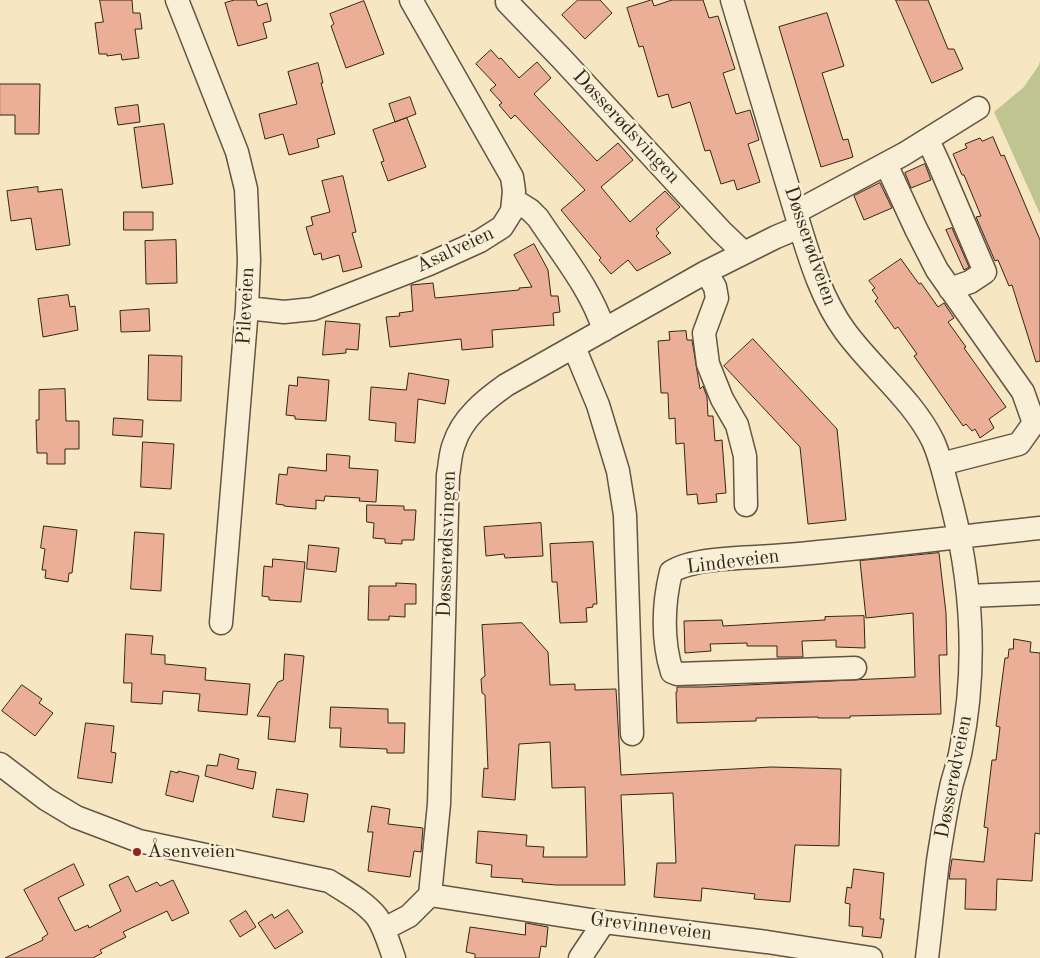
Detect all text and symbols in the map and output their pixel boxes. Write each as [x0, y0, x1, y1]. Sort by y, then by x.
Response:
street label: Døsserødsvingen [567, 65, 685, 189]
street label: Døsserødveien [778, 183, 842, 309]
street label: Asalveien [412, 221, 498, 279]
street label: Pileveien [232, 267, 260, 345]
street label: Døsserødsvingen [432, 470, 462, 618]
street label: Lindeveien [685, 544, 781, 580]
street label: Døsserødveien [930, 713, 978, 841]
place label: Åsenveien [147, 840, 235, 864]
marker: Åsenveien [131, 846, 143, 858]
street label: Grevinneveien [589, 908, 713, 946]

